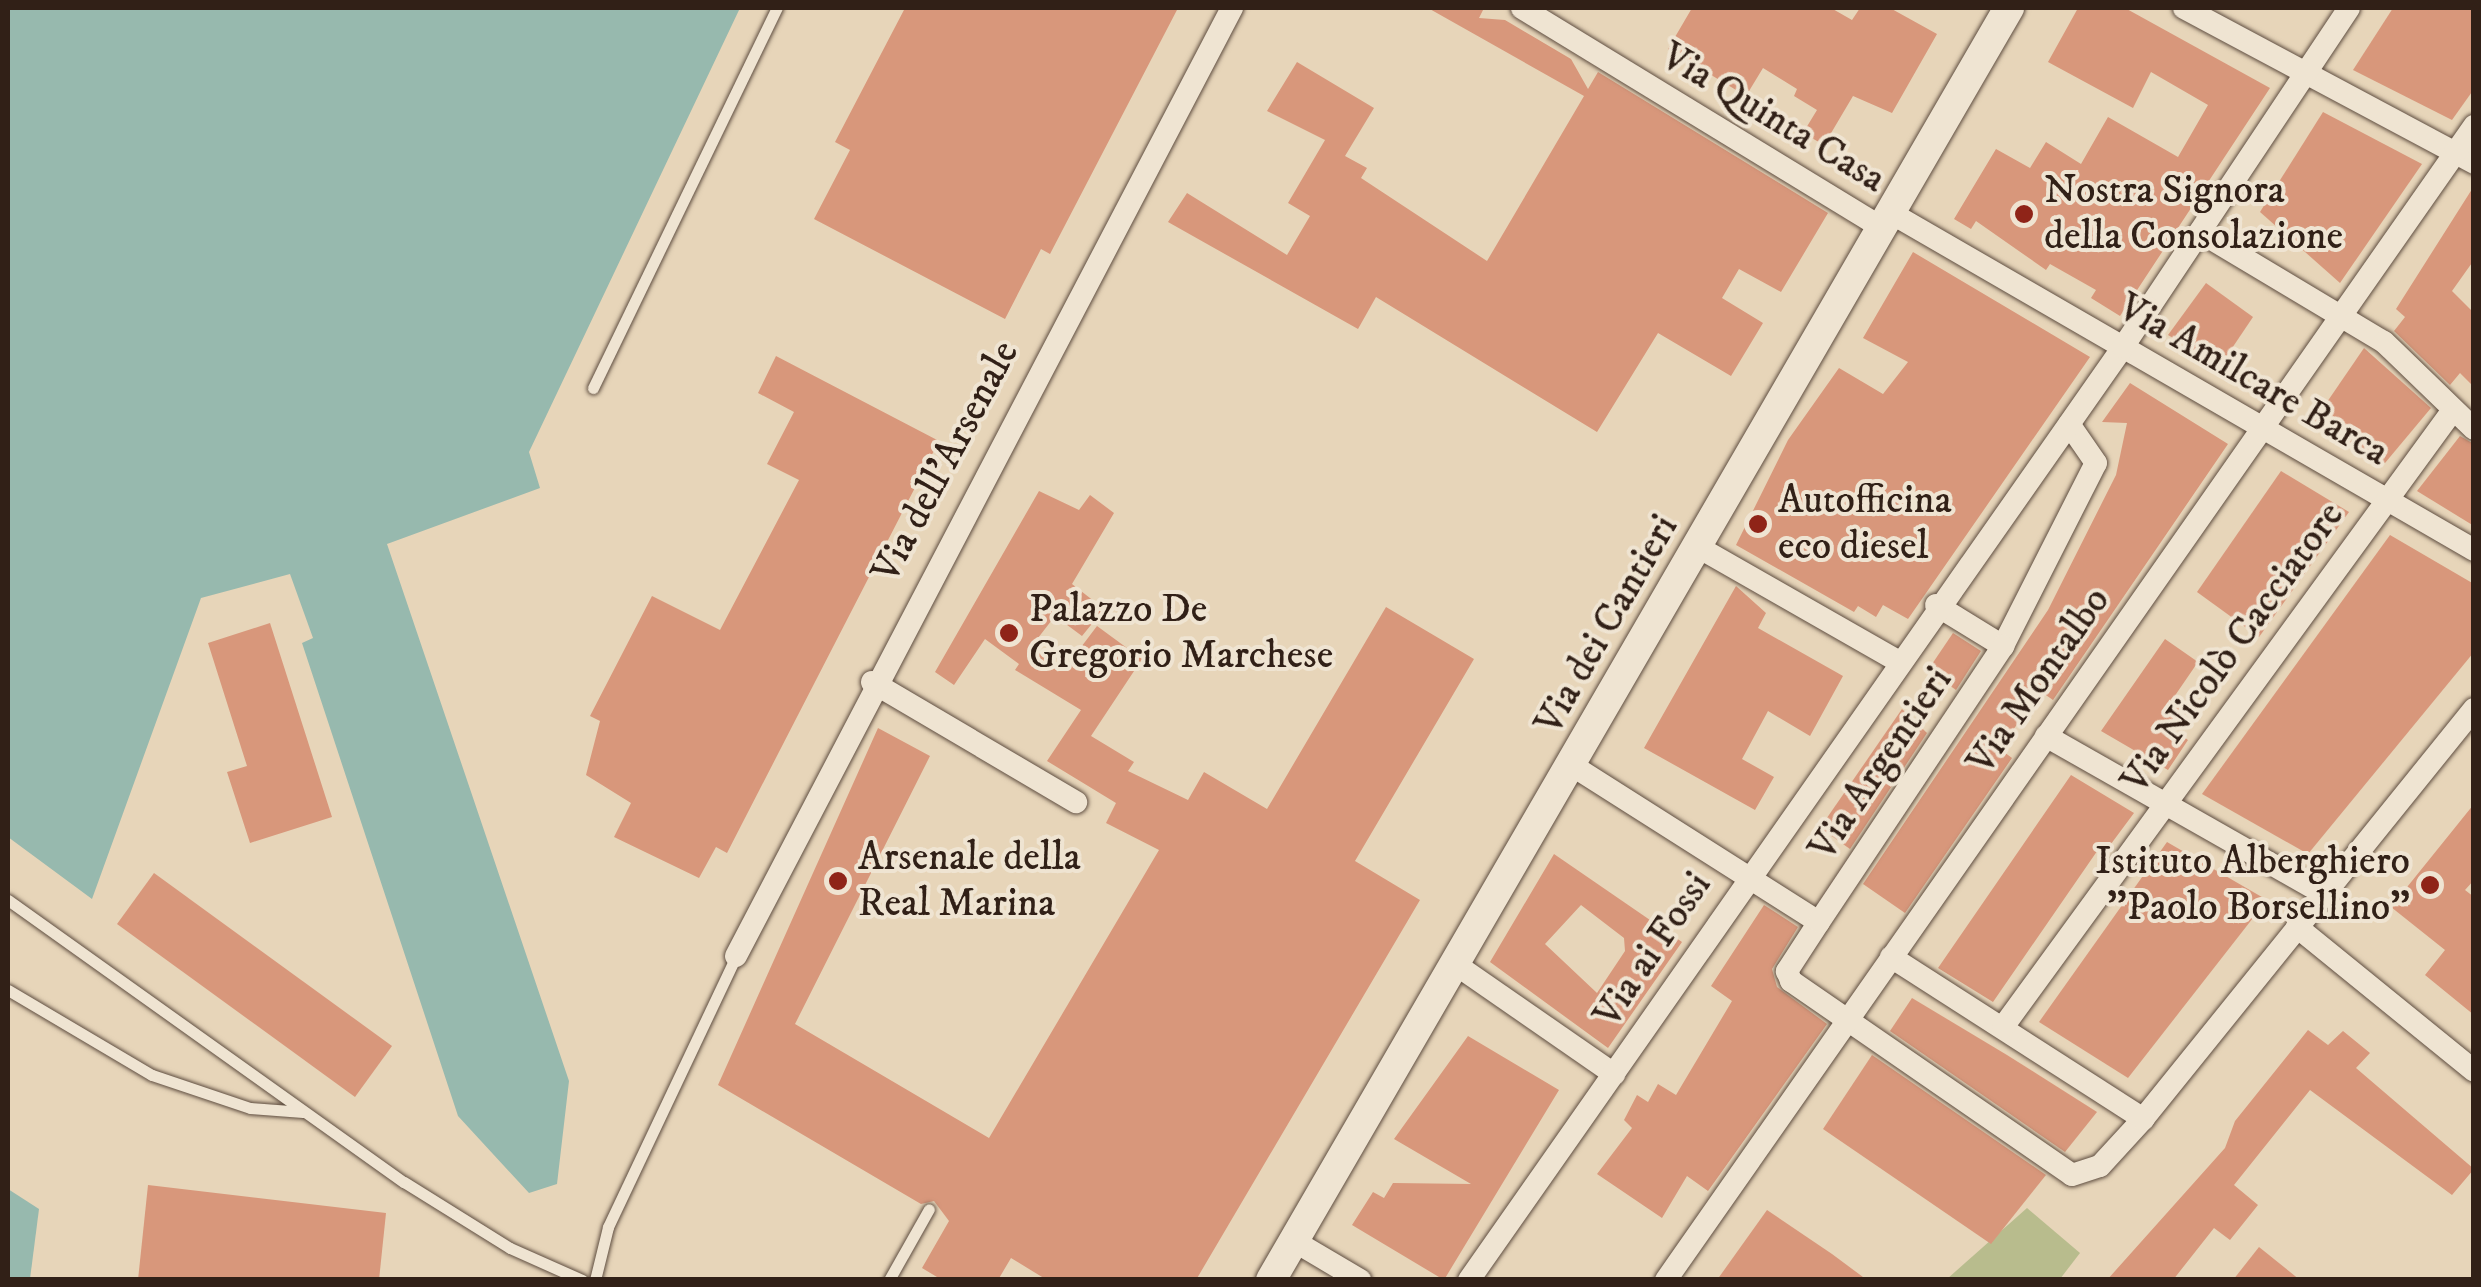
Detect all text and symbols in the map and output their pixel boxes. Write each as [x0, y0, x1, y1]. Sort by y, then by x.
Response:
street label: Via Quinta Casa [1652, 32, 1894, 204]
place label: Nostra Signora della Consolazione [2044, 167, 2343, 261]
marker: Nostra Signora della Consolazione [2013, 203, 2035, 225]
street label: Via Amilcare Barca [2109, 283, 2397, 477]
street label: Via dell'Arsenale [862, 333, 1030, 591]
place label: Autofficina eco diesel [1778, 477, 1952, 571]
street label: Via Nicolò Cacciatore [2111, 493, 2355, 803]
street label: Via dei Cantieri [1525, 507, 1689, 743]
marker: Autofficina eco diesel [1747, 513, 1769, 535]
street label: Via Montalbo [1957, 578, 2121, 784]
place label: Palazzo De Gregorio Marchese [1029, 586, 1333, 680]
marker: Palazzo De Gregorio Marchese [998, 622, 1020, 644]
street label: Via Argentieri [1799, 658, 1963, 870]
place label: Arsenale della Real Marina [858, 834, 1081, 928]
place label: Istituto Alberghiero "Paolo Borsellino" [2095, 838, 2410, 932]
street label: Via ai Fossi [1584, 863, 1722, 1037]
marker: Arsenale della Real Marina [827, 870, 849, 892]
marker: Istituto Alberghiero "Paolo Borsellino" [2419, 874, 2441, 896]

